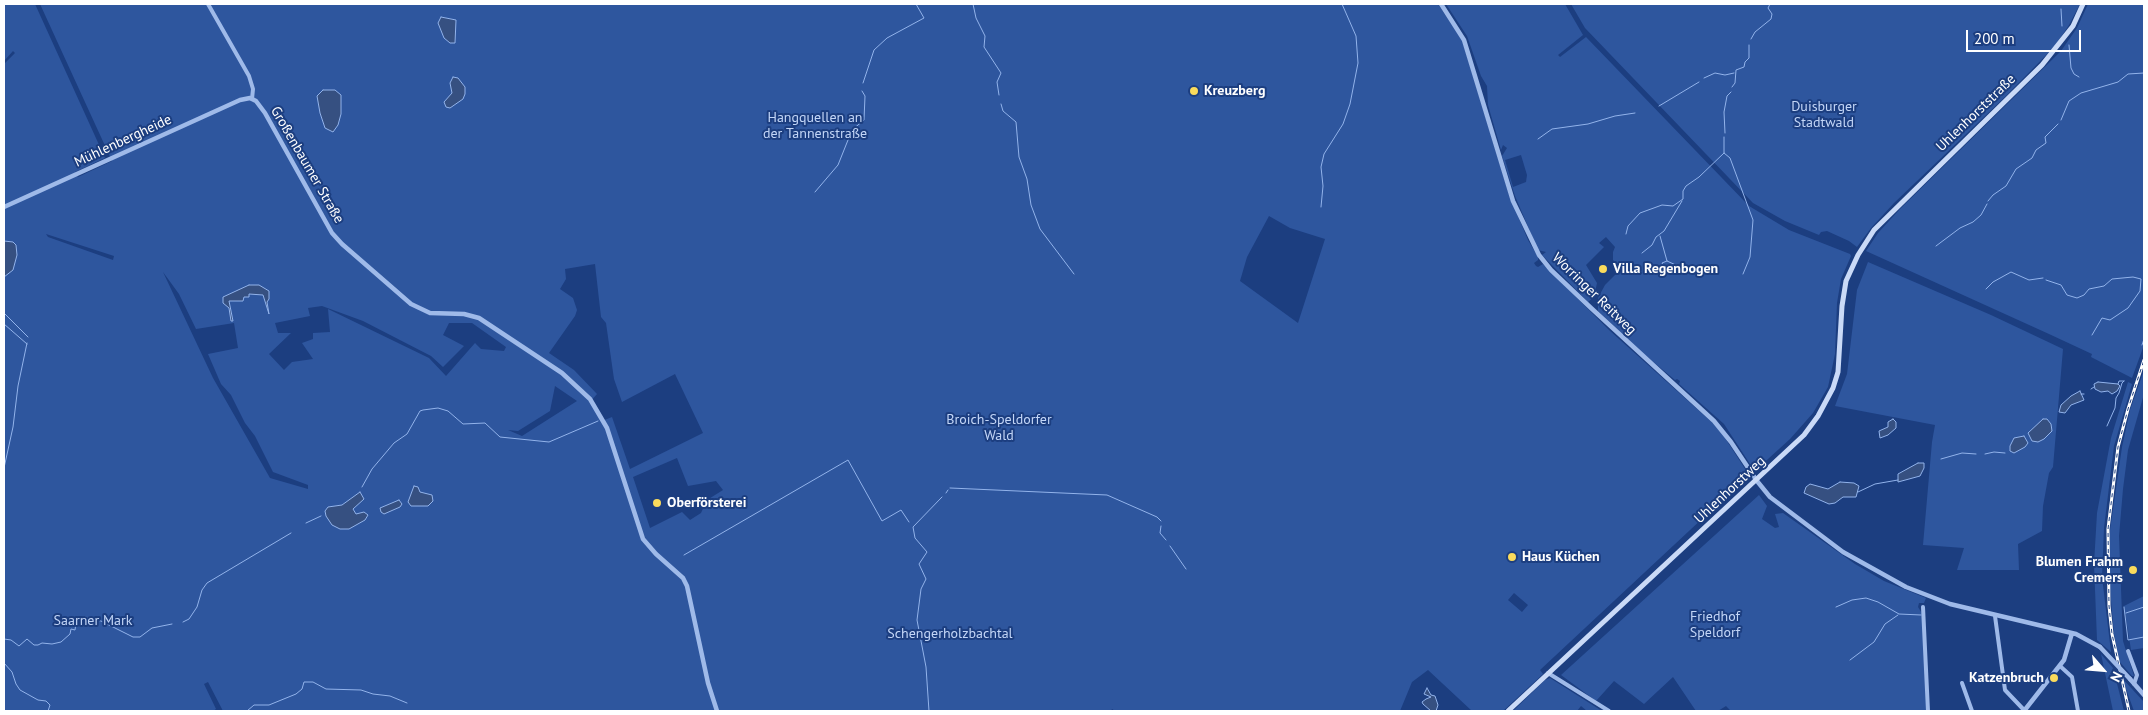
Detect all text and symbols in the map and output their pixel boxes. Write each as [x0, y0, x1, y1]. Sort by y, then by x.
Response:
scale bar [1968, 20, 2083, 52]
text: 200 m [1974, 29, 2015, 48]
street label: Uhlenhorststraße [1933, 71, 2019, 155]
place label: Kreuzberg [1204, 83, 1265, 99]
marker: Kreuzberg [1188, 85, 1200, 97]
park label: Duisburger Stadtwald [1791, 99, 1857, 132]
street label: Großenbaumer Straße [267, 104, 347, 226]
park label: Hangquellen an der Tannenstraße [763, 110, 867, 142]
street label: Mühlenbergheide [72, 111, 174, 171]
street label: Worringer Reitweg [1548, 250, 1640, 338]
place label: Villa Regenbogen [1613, 261, 1718, 277]
marker: Villa Regenbogen [1597, 263, 1609, 275]
park label: Broich-Speldorfer Wald [946, 412, 1052, 444]
street label: Uhlenhorstweg [1691, 453, 1769, 527]
place label: Oberförsterei [667, 495, 746, 511]
marker: Oberförsterei [651, 497, 663, 509]
place label: Haus Küchen [1522, 549, 1600, 565]
marker: Haus Küchen [1506, 551, 1518, 563]
place label: Blumen Frahm Cremers [2036, 554, 2123, 586]
marker: Blumen Frahm Cremers [2127, 564, 2139, 576]
park label: Friedhof Speldorf [1690, 609, 1740, 642]
park label: Saarner Mark [54, 613, 132, 629]
park label: Schengerholzbachtal [887, 626, 1013, 642]
north arrow [2078, 645, 2128, 695]
text: N [2106, 669, 2126, 685]
place label: Katzenbruch [1969, 670, 2044, 686]
marker: Katzenbruch [2048, 672, 2060, 684]

